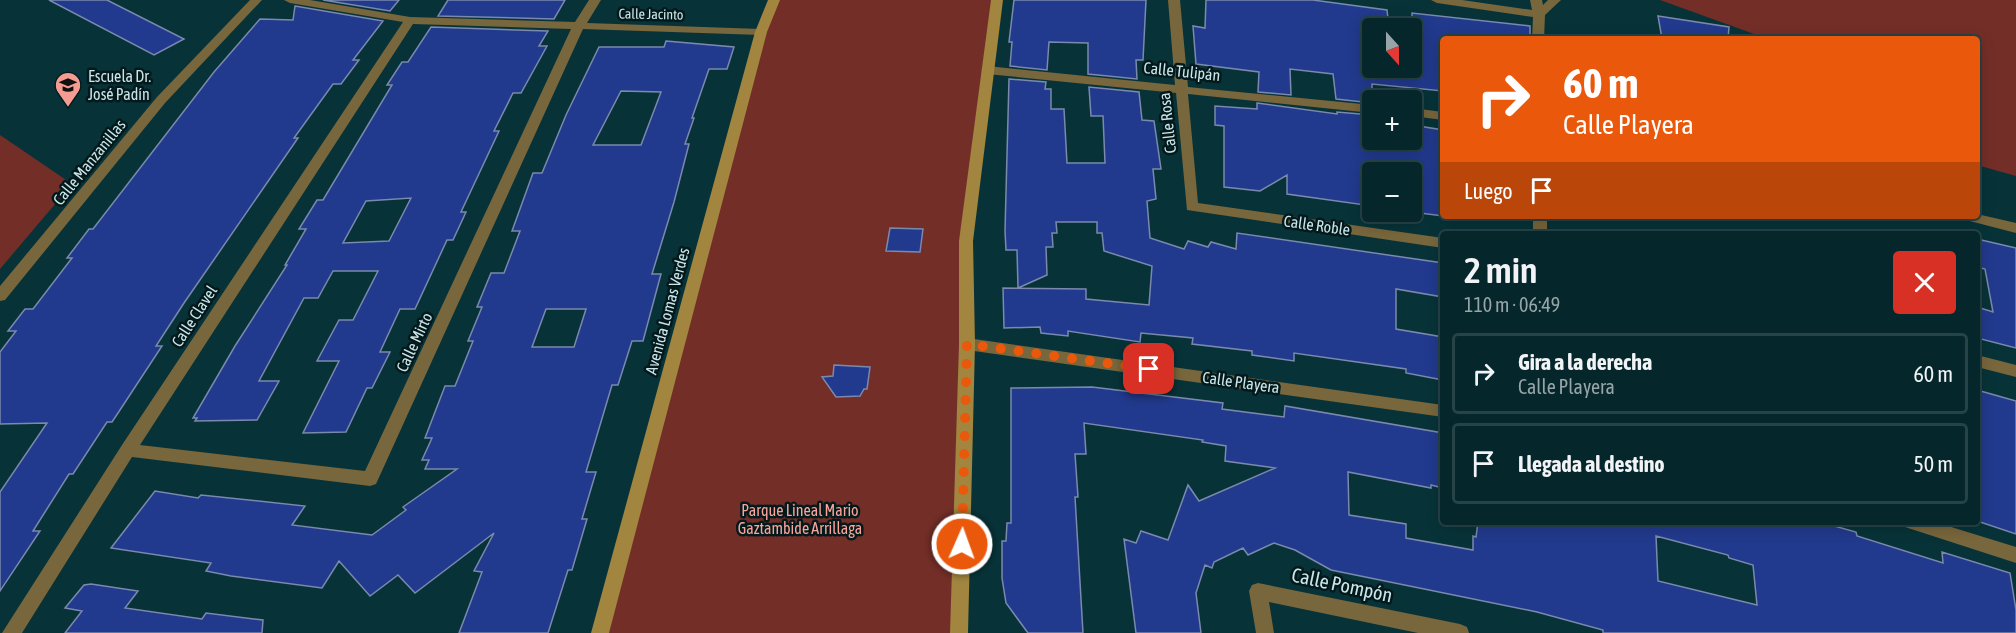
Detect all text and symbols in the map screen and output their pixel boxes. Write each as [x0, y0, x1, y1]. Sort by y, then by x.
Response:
street label: Calle Jacinto [618, 5, 684, 23]
north arrow [1362, 18, 1422, 78]
map controls [1362, 18, 1422, 222]
street label: Calle Tulipán [1143, 58, 1221, 85]
text: 60 m [1563, 59, 1638, 107]
icon: right [1464, 60, 1542, 138]
place label: Escuela Dr. José Padín [88, 67, 151, 103]
school or university icon: Escuela Dr. José Padín [53, 70, 83, 108]
button: + [1362, 90, 1422, 150]
street label: Calle Rosa [1155, 92, 1179, 154]
text: Calle Playera [1563, 109, 1694, 140]
street label: Calle Manzanillas [49, 115, 129, 208]
button: − [1362, 162, 1422, 222]
icon: arrive [1525, 174, 1558, 207]
text: Luego [1464, 178, 1513, 204]
street label: Calle Roble [1283, 211, 1351, 239]
street label: Avenida Lomas Verdes [641, 245, 693, 376]
text: 2 min [1464, 249, 1538, 291]
button: close [1893, 251, 1956, 314]
street label: Calle Clavel [168, 281, 221, 350]
text: 110 m · 06:49 [1464, 293, 1560, 316]
street label: Calle Mirto [392, 309, 436, 375]
pin [1123, 343, 1174, 394]
text: Gira a la derecha [1518, 349, 1652, 375]
icon: arrive [1132, 352, 1165, 385]
icon: right [1467, 357, 1500, 390]
text: 60 m [1913, 361, 1953, 387]
street label: Calle Playera [1201, 368, 1281, 397]
text: Calle Playera [1518, 375, 1615, 398]
icon: arrive [1467, 447, 1500, 480]
text: Llegada al destino [1518, 451, 1665, 477]
text: 50 m [1913, 451, 1953, 477]
park label: Parque Lineal Mario Gaztambide Arrillaga [738, 501, 862, 538]
position arrow [930, 512, 994, 576]
street label: Calle Pompón [1290, 563, 1395, 606]

